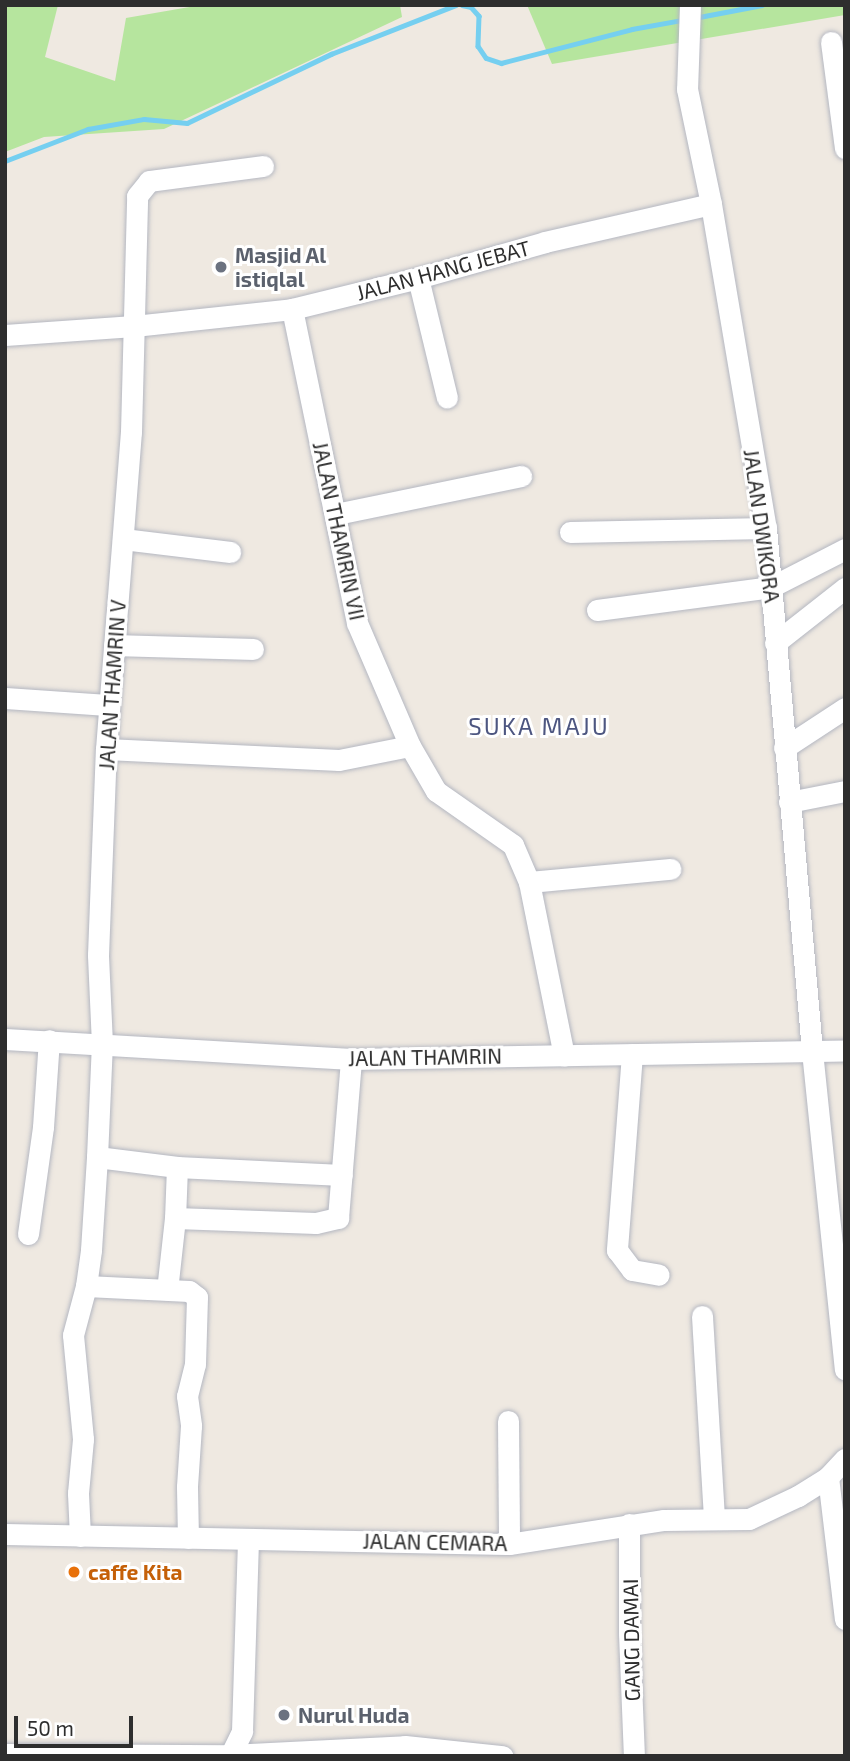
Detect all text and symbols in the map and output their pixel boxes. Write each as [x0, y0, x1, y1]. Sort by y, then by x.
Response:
street label: JALAN HANG JEBAT [353, 235, 533, 305]
place label: Masjid Al istiqlal [235, 242, 327, 292]
marker: Masjid Al istiqlal [213, 259, 229, 275]
street label: JALAN THAMRIN VII [308, 439, 370, 623]
street label: JALAN DWIKORA [739, 448, 785, 604]
street label: JALAN THAMRIN V [93, 598, 131, 772]
district label: SUKA MAJU [469, 712, 609, 740]
street label: JALAN THAMRIN [348, 1043, 502, 1071]
street label: JALAN CEMARA [362, 1528, 508, 1556]
place label: caffe Kita [88, 1559, 182, 1585]
marker: caffe Kita [66, 1564, 82, 1580]
street label: GANG DAMAI [617, 1578, 645, 1702]
scale bar [18, 1702, 136, 1746]
place label: Nurul Huda [298, 1702, 410, 1728]
marker: Nurul Huda [276, 1707, 292, 1723]
text: 50 m [27, 1715, 74, 1740]

